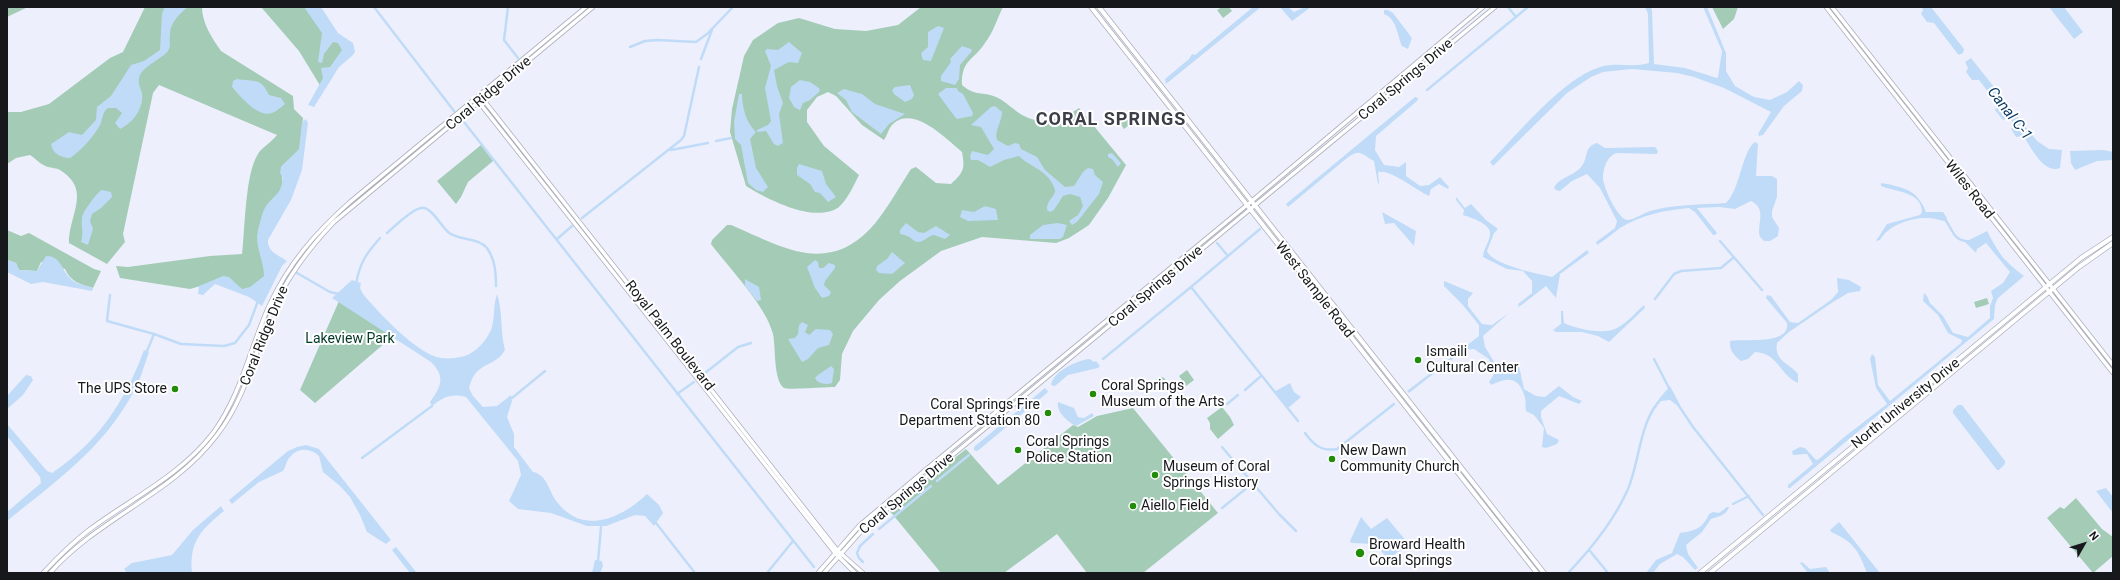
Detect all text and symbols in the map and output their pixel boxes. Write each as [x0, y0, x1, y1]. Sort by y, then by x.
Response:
street label: Coral Springs Drive [1355, 36, 1457, 124]
street label: Coral Ridge Drive [443, 53, 535, 135]
water label: Canal C-1 [1983, 84, 2035, 144]
district label: CORAL SPRINGS [1036, 109, 1186, 131]
street label: Wiles Road [1941, 157, 1997, 223]
street label: West Sample Road [1271, 239, 1357, 341]
street label: Coral Springs Drive [1105, 243, 1207, 331]
street label: Royal Palm Boulevard [621, 278, 717, 394]
street label: Coral Ridge Drive [237, 284, 293, 388]
park label: Lakeview Park [305, 331, 395, 347]
place label: Ismaili Cultural Center [1426, 344, 1519, 376]
marker: Ismaili Cultural Center [1413, 355, 1423, 365]
street label: North University Drive [1848, 355, 1964, 453]
place label: Coral Springs Museum of the Arts [1101, 378, 1225, 410]
place label: The UPS Store [78, 381, 167, 397]
marker: The UPS Store [170, 384, 180, 394]
marker: Coral Springs Museum of the Arts [1088, 389, 1098, 399]
place label: Coral Springs Fire Department Station 80 [899, 397, 1040, 430]
marker: Coral Springs Fire Department Station 80 [1043, 408, 1053, 418]
place label: Coral Springs Police Station [1026, 434, 1112, 466]
place label: New Dawn Community Church [1340, 443, 1459, 476]
marker: Coral Springs Police Station [1013, 445, 1023, 455]
street label: Coral Springs Drive [856, 450, 958, 538]
marker: New Dawn Community Church [1327, 454, 1337, 464]
place label: Museum of Coral Springs History [1163, 459, 1270, 492]
marker: Museum of Coral Springs History [1150, 470, 1160, 480]
place label: Aiello Field [1141, 498, 1209, 514]
marker: Aiello Field [1128, 501, 1138, 511]
north arrow [2064, 524, 2104, 564]
text: N [2086, 529, 2101, 543]
place label: Broward Health Coral Springs [1369, 537, 1465, 570]
marker: Broward Health Coral Springs [1354, 547, 1366, 559]

